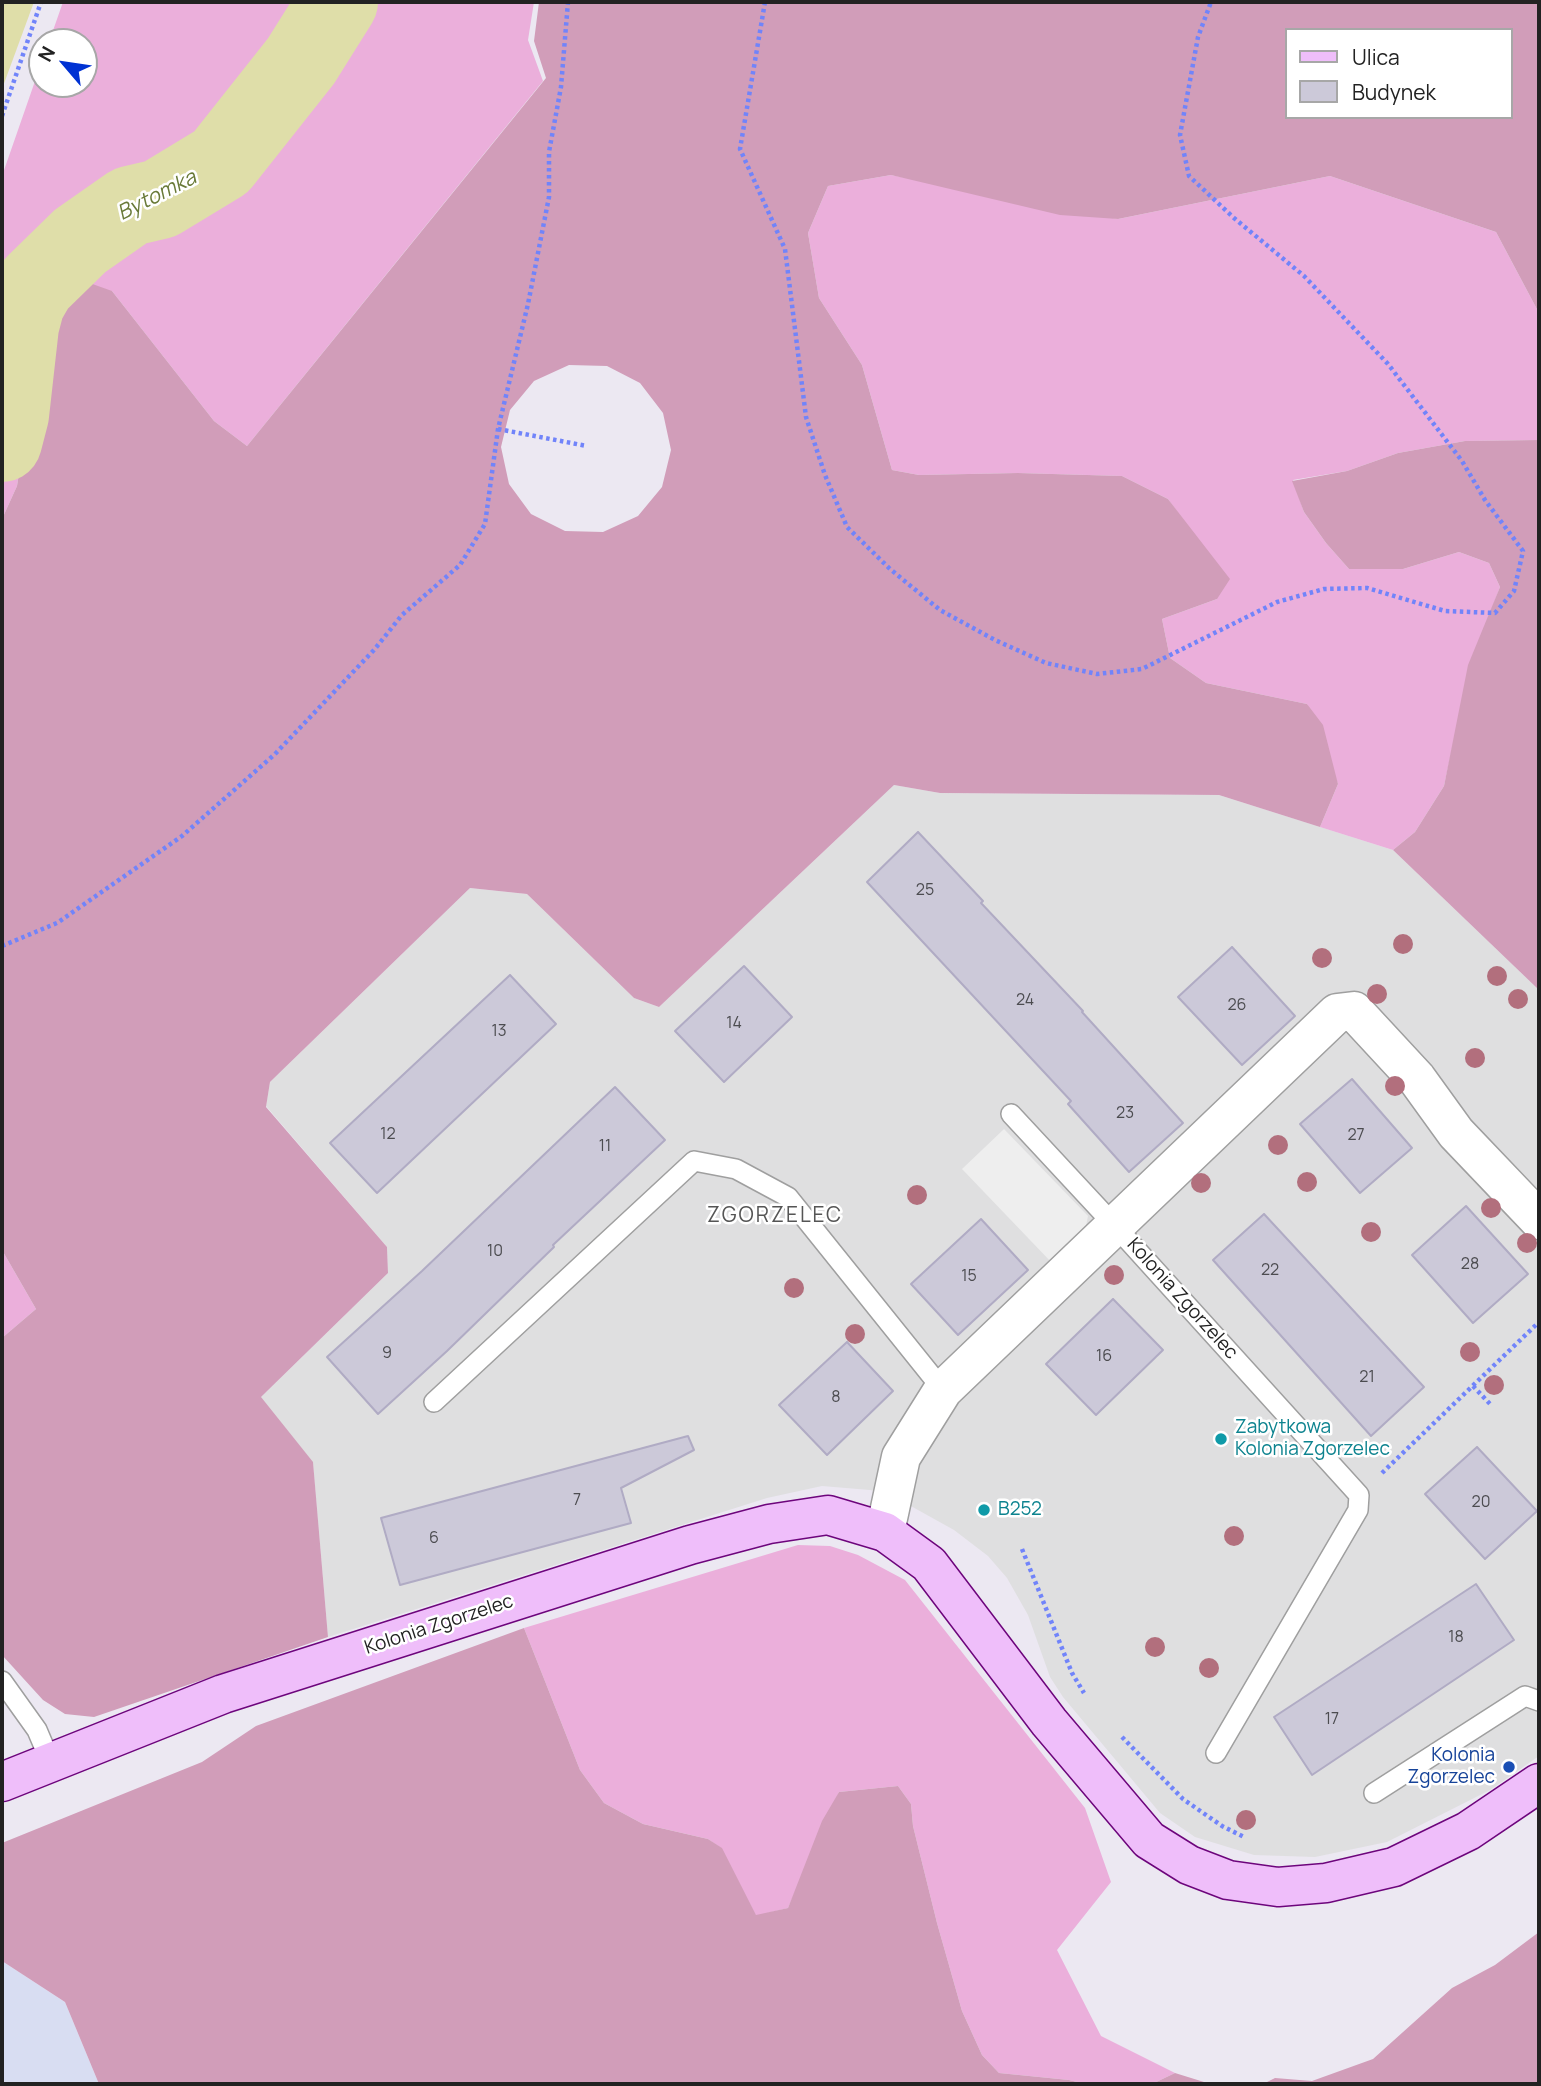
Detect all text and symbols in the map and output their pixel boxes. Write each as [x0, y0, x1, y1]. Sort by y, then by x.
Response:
north arrow [28, 28, 98, 98]
legend [1286, 28, 1513, 119]
text: N [32, 42, 61, 66]
text: Ulica [1352, 43, 1400, 71]
text: Budynek [1352, 78, 1436, 106]
water label: Bytomka [113, 165, 201, 227]
house number: 25 [916, 881, 934, 901]
house number: 24 [1016, 991, 1034, 1011]
house number: 26 [1227, 996, 1247, 1016]
house number: 14 [726, 1014, 742, 1034]
house number: 13 [491, 1022, 507, 1042]
house number: 23 [1116, 1104, 1134, 1124]
house number: 12 [380, 1125, 396, 1145]
house number: 27 [1347, 1126, 1365, 1146]
house number: 11 [599, 1137, 611, 1157]
district label: ZGORZELEC [708, 1203, 842, 1229]
street label: Kolonia Zgorzelec [1122, 1234, 1242, 1364]
house number: 10 [487, 1242, 503, 1262]
house number: 28 [1461, 1255, 1479, 1275]
house number: 22 [1261, 1261, 1279, 1281]
house number: 15 [961, 1267, 977, 1287]
house number: 9 [382, 1344, 392, 1364]
house number: 16 [1096, 1347, 1112, 1367]
house number: 21 [1359, 1368, 1375, 1388]
house number: 8 [831, 1388, 841, 1408]
place label: Zabytkowa Kolonia Zgorzelec [1235, 1417, 1390, 1461]
marker: Zabytkowa Kolonia Zgorzelec [1213, 1431, 1229, 1447]
house number: 7 [573, 1491, 581, 1511]
house number: 20 [1472, 1493, 1490, 1513]
place label: B252 [998, 1499, 1042, 1521]
marker: B252 [976, 1502, 992, 1518]
house number: 6 [429, 1529, 439, 1549]
street label: Kolonia Zgorzelec [362, 1590, 516, 1660]
house number: 18 [1448, 1628, 1464, 1648]
house number: 17 [1325, 1710, 1339, 1730]
place label: Kolonia Zgorzelec [1408, 1745, 1495, 1789]
marker: Kolonia Zgorzelec [1501, 1759, 1517, 1775]

